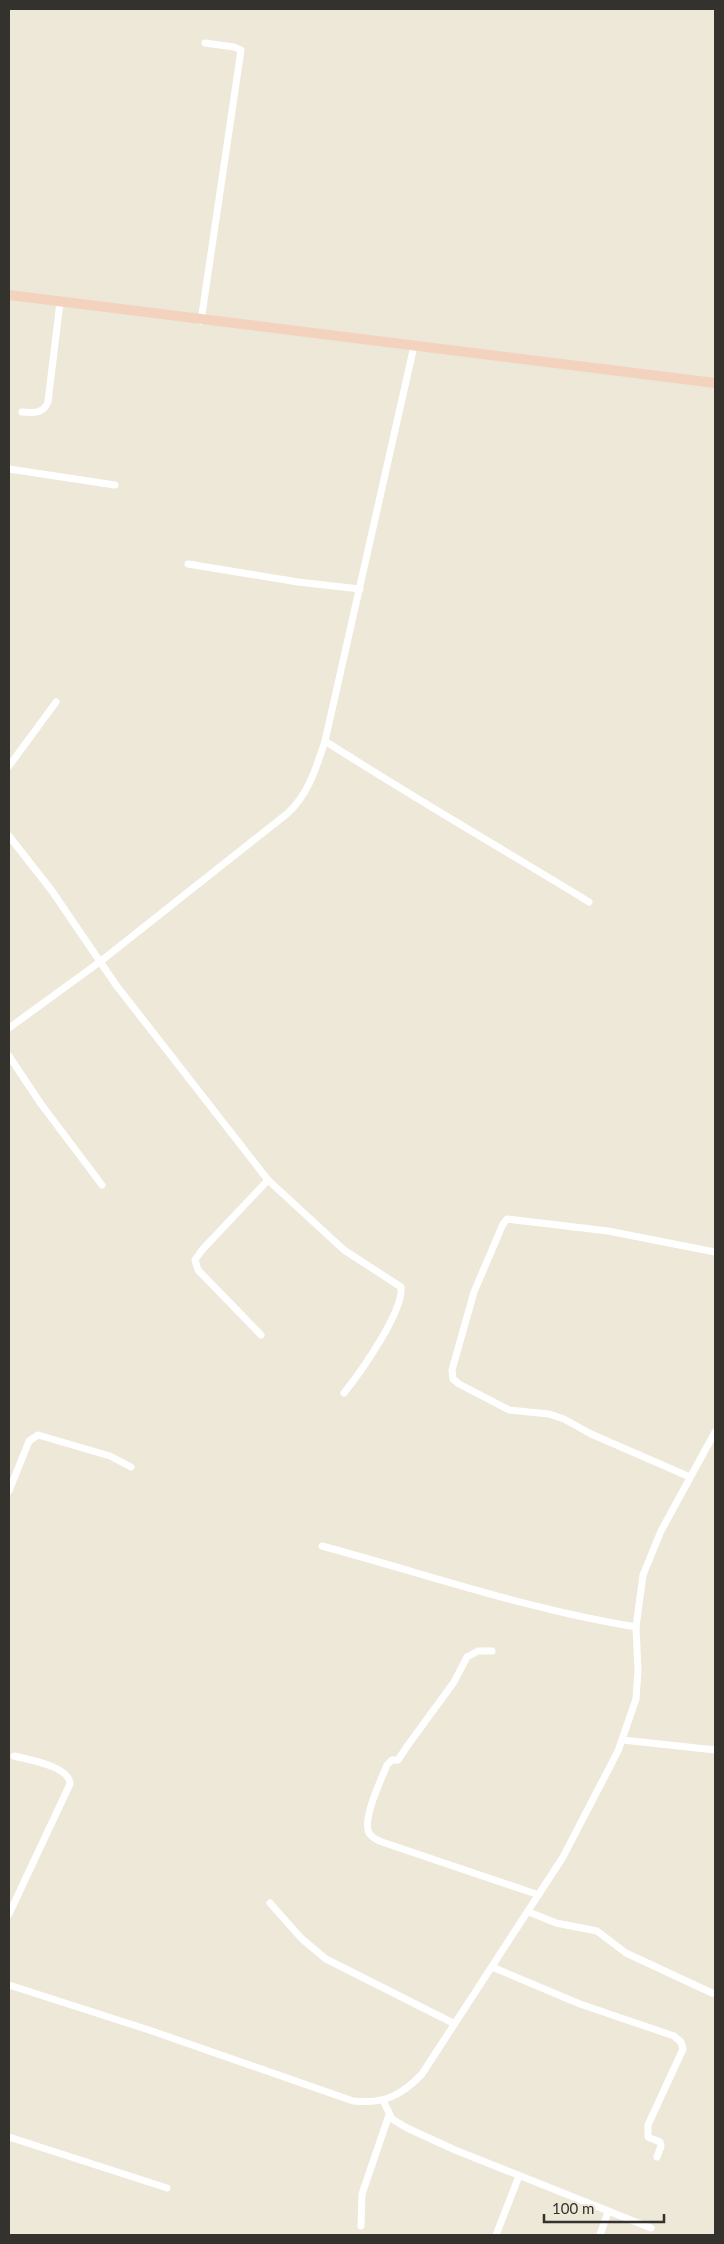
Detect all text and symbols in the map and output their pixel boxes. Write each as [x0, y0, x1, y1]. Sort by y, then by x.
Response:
scale bar [544, 2192, 664, 2224]
text: 100 m [552, 2199, 594, 2217]

